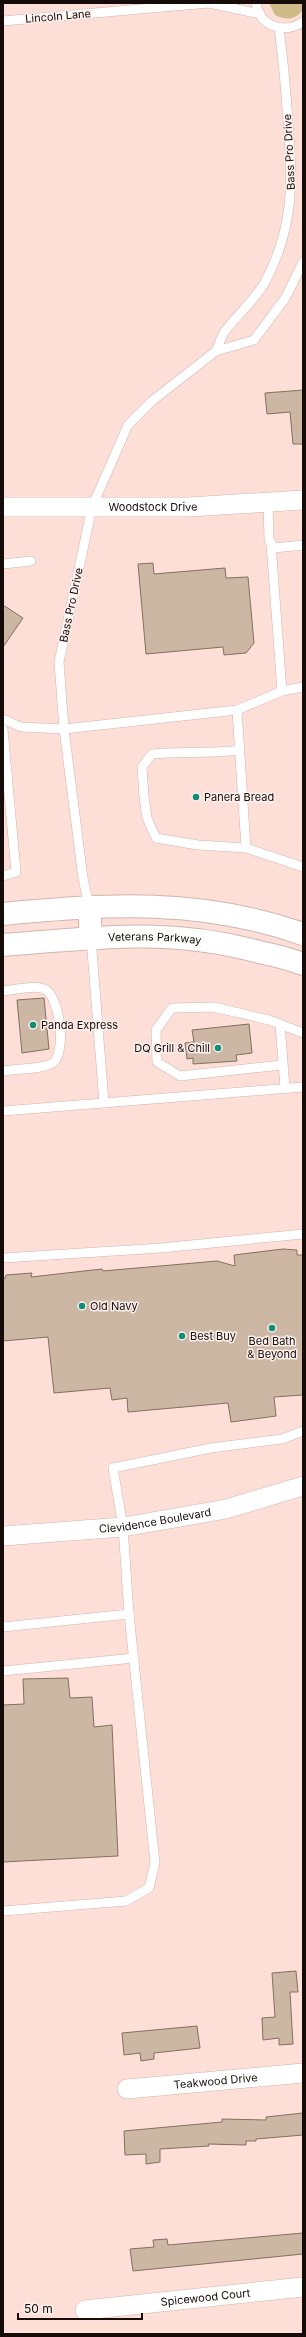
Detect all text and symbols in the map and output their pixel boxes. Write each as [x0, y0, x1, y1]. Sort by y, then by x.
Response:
street label: Lincoln Lane [25, 6, 91, 26]
street label: Bass Pro Drive [280, 114, 298, 190]
street label: Woodstock Drive [109, 499, 198, 514]
street label: Bass Pro Drive [56, 566, 86, 644]
place label: Panera Bread [204, 790, 274, 804]
marker: Panera Bread [191, 792, 201, 802]
street label: Veterans Parkway [107, 929, 202, 947]
place label: Panda Express [41, 1018, 118, 1032]
marker: Panda Express [28, 1020, 38, 1030]
place label: DQ Grill & Chill [134, 1041, 210, 1055]
marker: DQ Grill & Chill [213, 1043, 223, 1053]
place label: Old Navy [90, 1299, 138, 1313]
marker: Old Navy [77, 1301, 87, 1311]
marker: Bed Bath & Beyond [267, 1323, 277, 1333]
place label: Best Buy [190, 1329, 236, 1343]
marker: Best Buy [177, 1331, 187, 1341]
place label: Bed Bath & Beyond [247, 1334, 297, 1361]
street label: Clevidence Boulevard [98, 1505, 212, 1536]
street label: Teakwood Drive [173, 2070, 258, 2092]
street label: Spicewood Court [160, 2286, 251, 2309]
scale bar [18, 2295, 142, 2321]
text: 50 m [24, 2301, 53, 2316]

